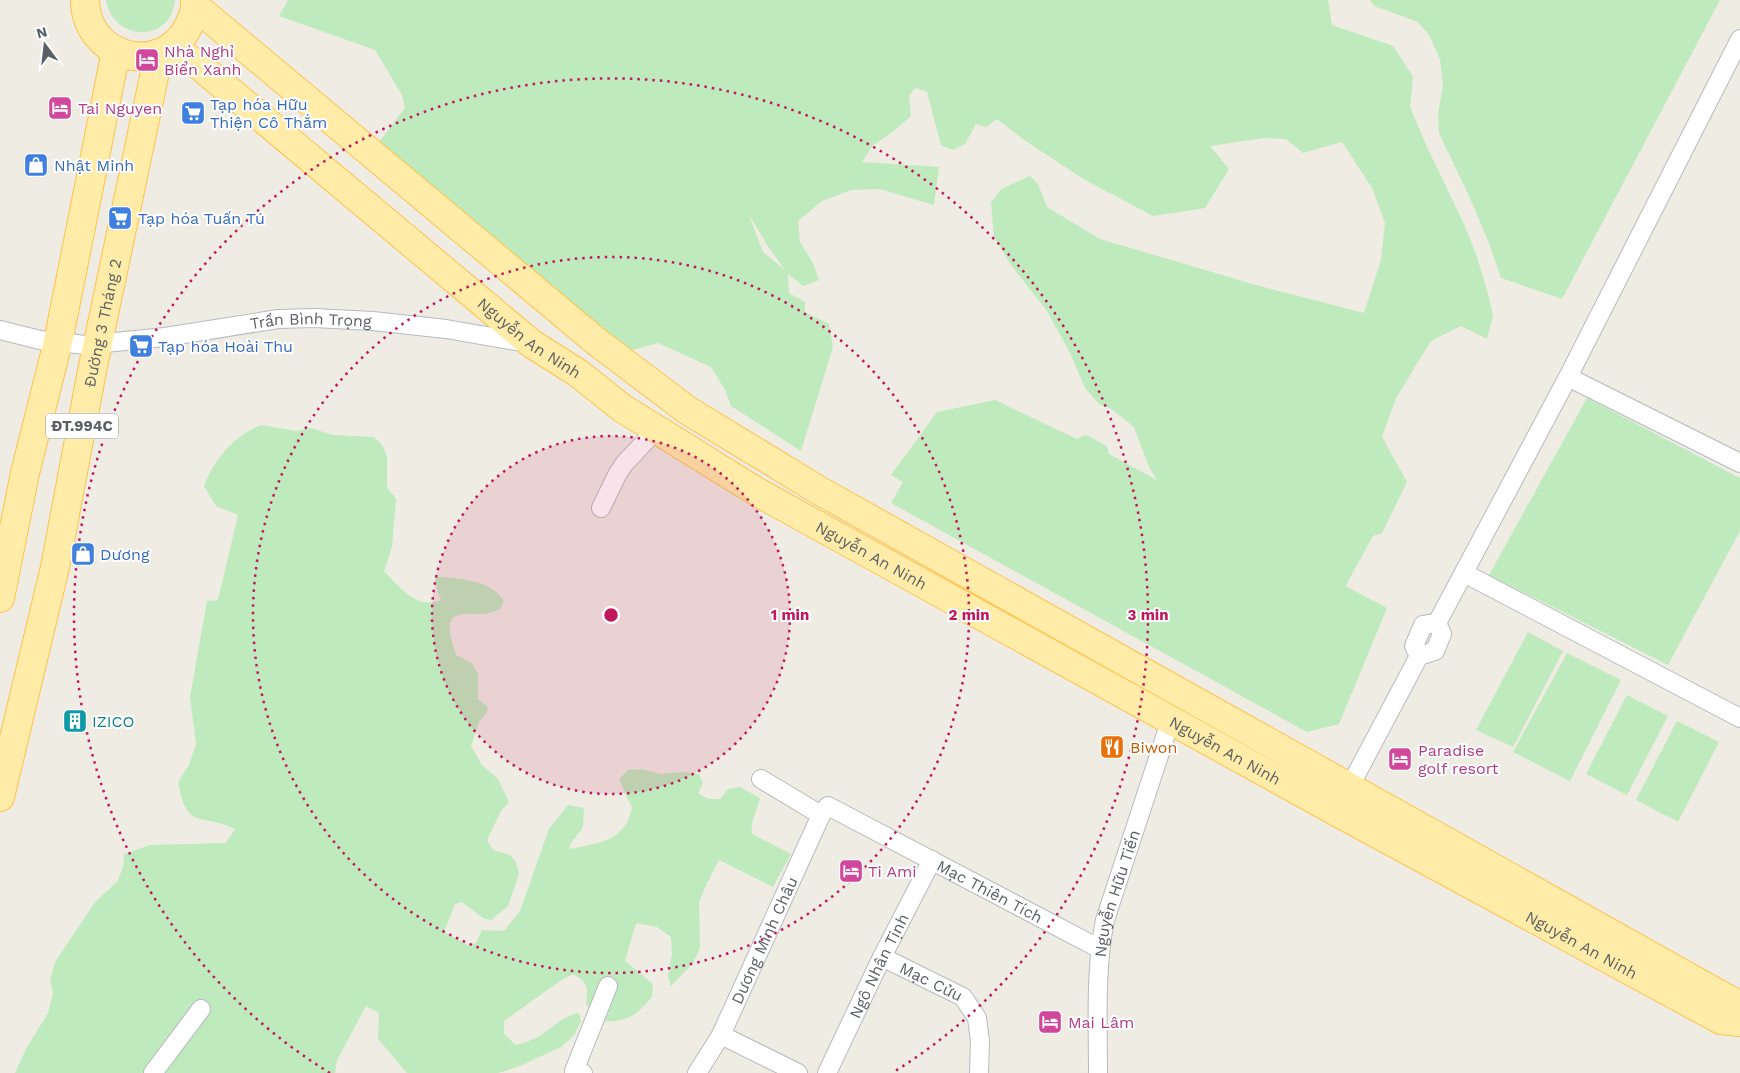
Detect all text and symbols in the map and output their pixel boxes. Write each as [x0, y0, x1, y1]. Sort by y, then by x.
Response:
north arrow [20, 20, 70, 70]
text: N [35, 23, 49, 42]
place label: Nhà Nghỉ Biển Xanh [164, 42, 241, 79]
hotel icon: Nhà Nghỉ Biển Xanh [134, 47, 160, 73]
hotel icon: Tai Nguyen [47, 95, 73, 121]
place label: Tạp hóa Hữu Thiện Cô Thắm [210, 95, 327, 132]
place label: Tai Nguyen [78, 99, 162, 118]
supermarket icon: Tạp hóa Hữu Thiện Cô Thắm [180, 100, 206, 126]
shop icon: Nhật Minh [23, 152, 49, 178]
place label: Nhật Minh [54, 156, 134, 175]
supermarket icon: Tạp hóa Tuấn Tú [107, 205, 133, 231]
place label: Tạp hóa Tuấn Tú [138, 209, 265, 228]
street label: Đường 3 Tháng 2 [80, 257, 125, 389]
street label: Nguyễn An Ninh [474, 293, 585, 382]
street label: Trần Bình Trọng [249, 308, 372, 333]
supermarket icon: Tạp hóa Hoài Thu [128, 333, 154, 359]
place label: Tạp hóa Hoài Thu [158, 337, 293, 356]
road number: ĐT.994C [46, 414, 118, 438]
street label: Nguyễn An Ninh [813, 517, 930, 593]
shop icon: Dương [70, 541, 96, 567]
place label: Dương [100, 545, 150, 564]
centre of rings [602, 606, 620, 624]
text: 1 min [771, 606, 809, 624]
text: 2 min [948, 606, 990, 624]
text: 3 min [1128, 606, 1168, 624]
building icon: IZICO [62, 708, 88, 734]
place label: IZICO [92, 712, 135, 731]
street label: Nguyễn An Ninh [1166, 712, 1284, 789]
restaurant icon: Biwon [1099, 734, 1125, 760]
place label: Biwon [1130, 738, 1177, 757]
place label: Paradise golf resort [1418, 741, 1499, 778]
hotel icon: Paradise golf resort [1387, 746, 1413, 772]
street label: Nguyễn Hữu Tiến [1090, 827, 1144, 958]
street label: Mạc Thiên Tích [934, 856, 1046, 927]
hotel icon: Ti Ami [838, 858, 864, 884]
place label: Ti Ami [868, 862, 917, 881]
street label: Dương Minh Châu [727, 874, 801, 1007]
street label: Nguyễn An Ninh [1523, 907, 1641, 982]
street label: Ngô Nhân Tịnh [845, 910, 912, 1021]
street label: Mạc Cửu [897, 958, 966, 1005]
hotel icon: Mai Lâm [1037, 1009, 1063, 1035]
place label: Mai Lâm [1068, 1013, 1134, 1032]

